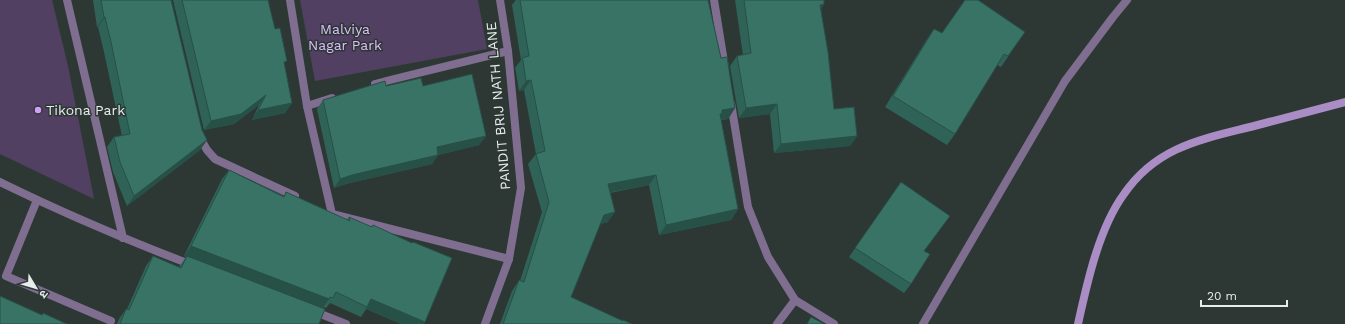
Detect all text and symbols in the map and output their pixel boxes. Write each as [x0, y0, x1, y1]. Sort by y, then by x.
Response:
park label: Malviya Nagar Park [308, 21, 382, 53]
street label: PANDIT BRIJ NATH LANE [483, 21, 513, 191]
place label: Tikona Park [46, 102, 125, 118]
marker: Tikona Park [33, 105, 43, 115]
north arrow [16, 268, 56, 308]
scale bar [1201, 282, 1287, 308]
text: उ [36, 287, 51, 301]
text: 20 m [1207, 289, 1237, 303]

